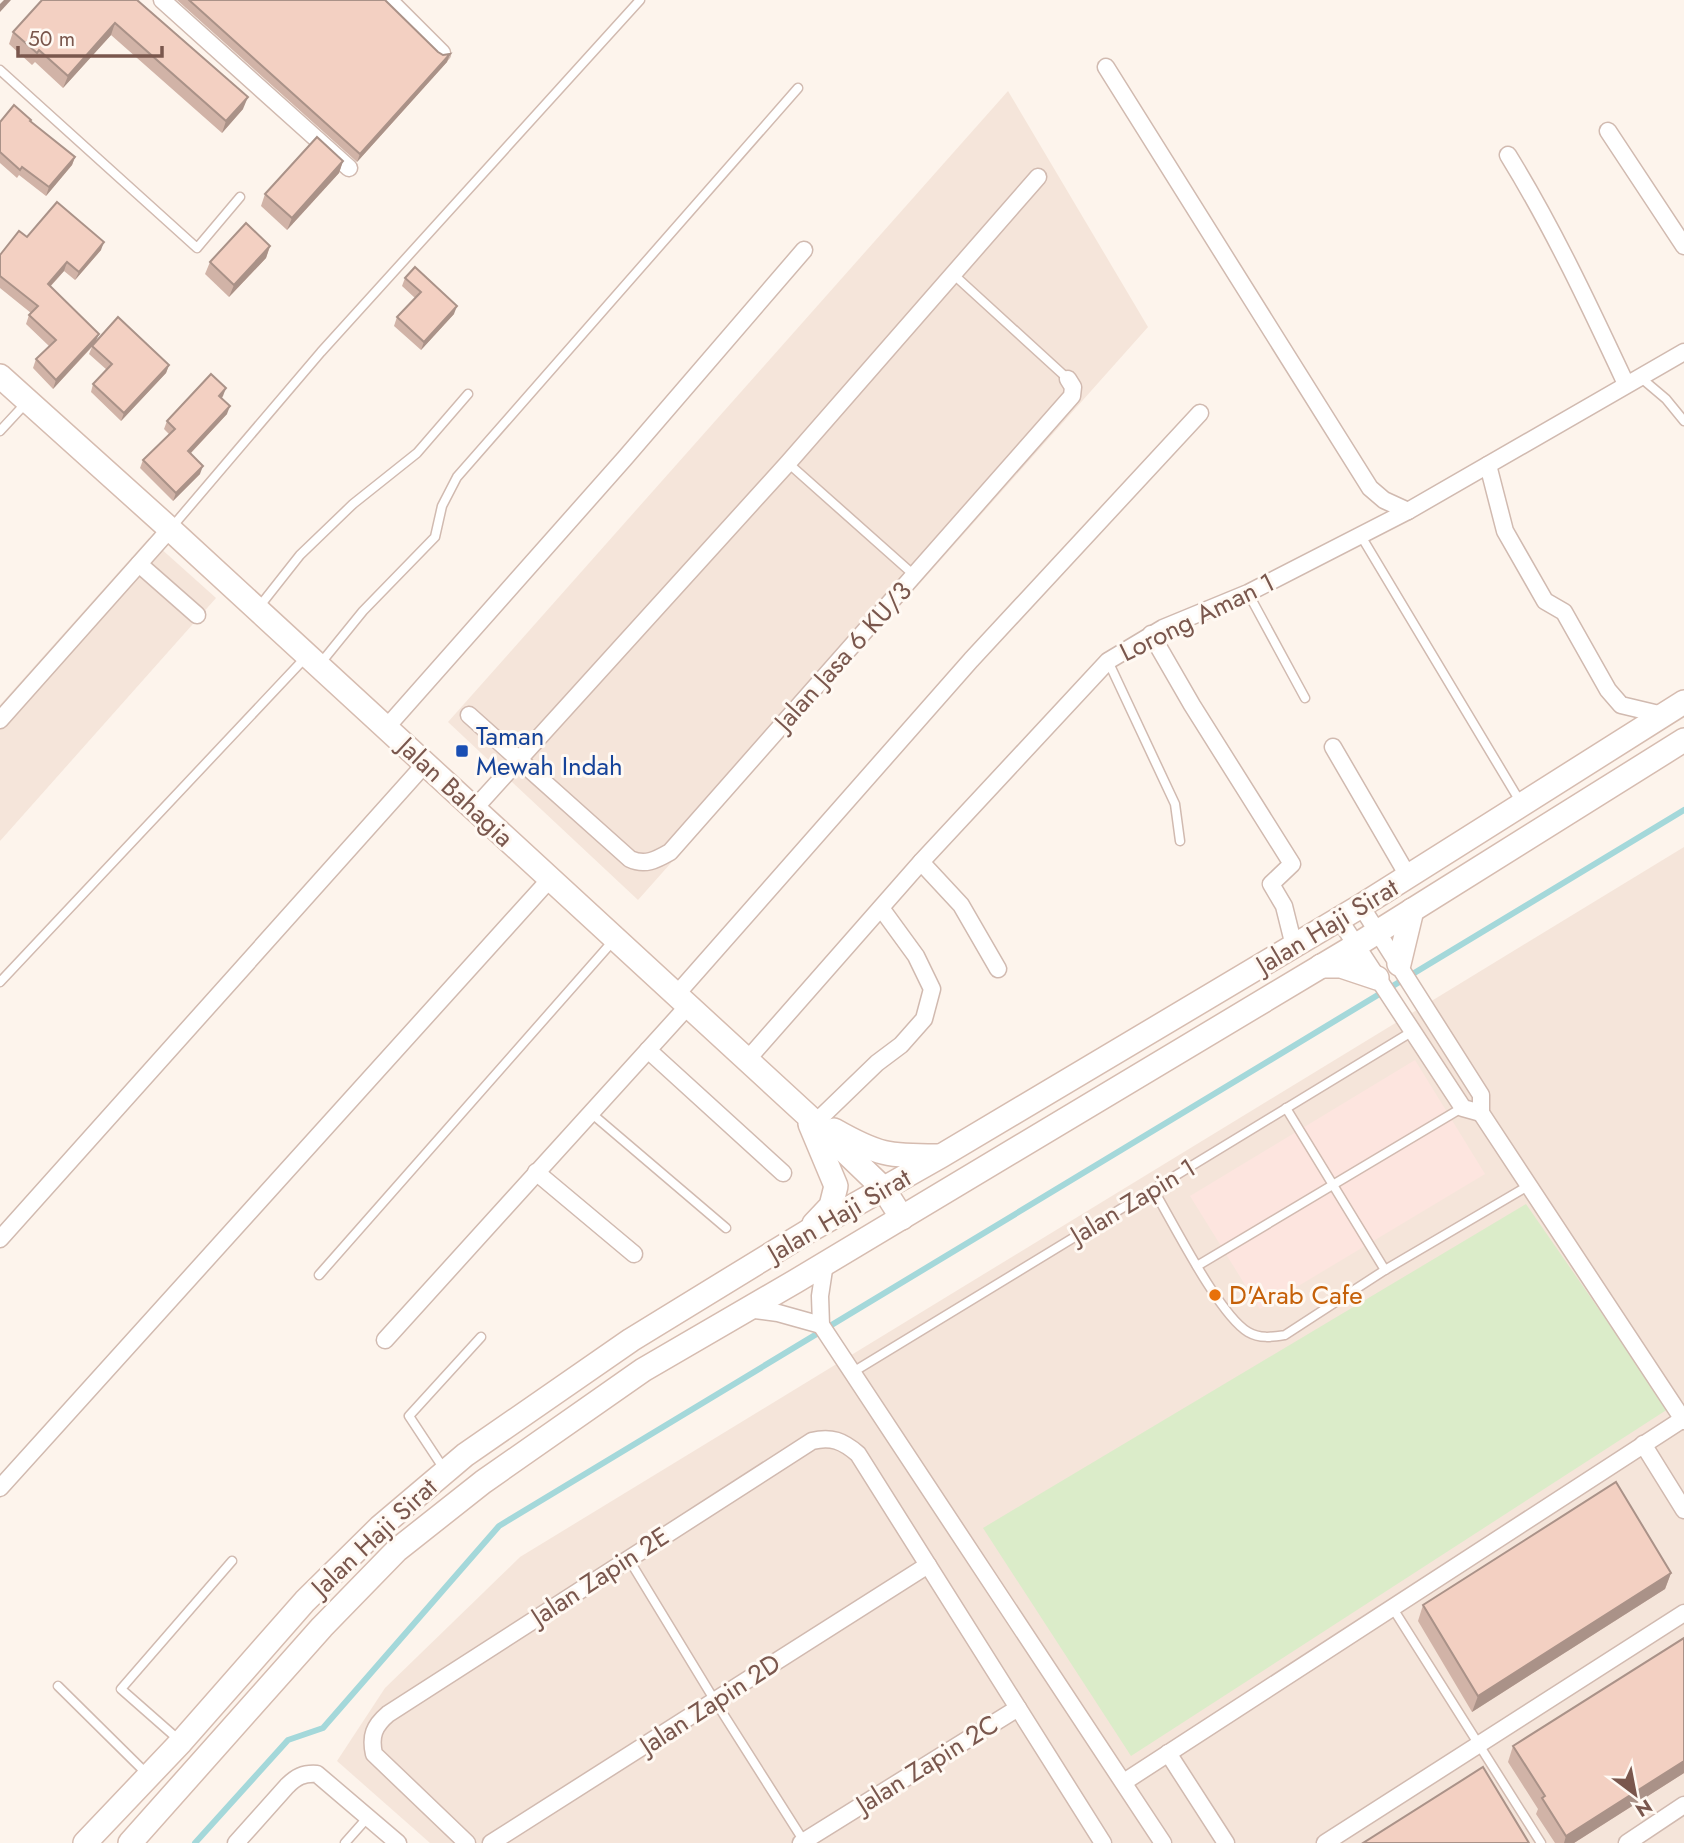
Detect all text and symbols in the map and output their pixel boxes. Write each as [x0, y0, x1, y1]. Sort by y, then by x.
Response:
scale bar [18, 14, 161, 58]
text: 50 m [28, 24, 75, 54]
street label: Lorong Aman 1 [1113, 563, 1281, 671]
street label: Jalan Jasa 6 KU/3 [763, 573, 921, 741]
place label: Taman Mewah Indah [476, 717, 623, 785]
street label: Jalan Bahagia [387, 726, 522, 856]
marker: Taman Mewah Indah [454, 743, 470, 759]
street label: Jalan Haji Sirat [1246, 868, 1406, 985]
street label: Jalan Zapin 1 [1061, 1149, 1203, 1255]
street label: Jalan Haji Sirat [758, 1158, 918, 1273]
place label: D'Arab Cafe [1229, 1276, 1363, 1314]
marker: D'Arab Cafe [1207, 1287, 1223, 1303]
street label: Jalan Haji Sirat [301, 1468, 446, 1607]
street label: Jalan Zapin 2E [521, 1517, 676, 1636]
street label: Jalan Zapin 2D [630, 1644, 788, 1765]
street label: Jalan Zapin 2C [846, 1705, 1005, 1824]
north arrow [1600, 1759, 1670, 1829]
text: N [1630, 1793, 1657, 1823]

